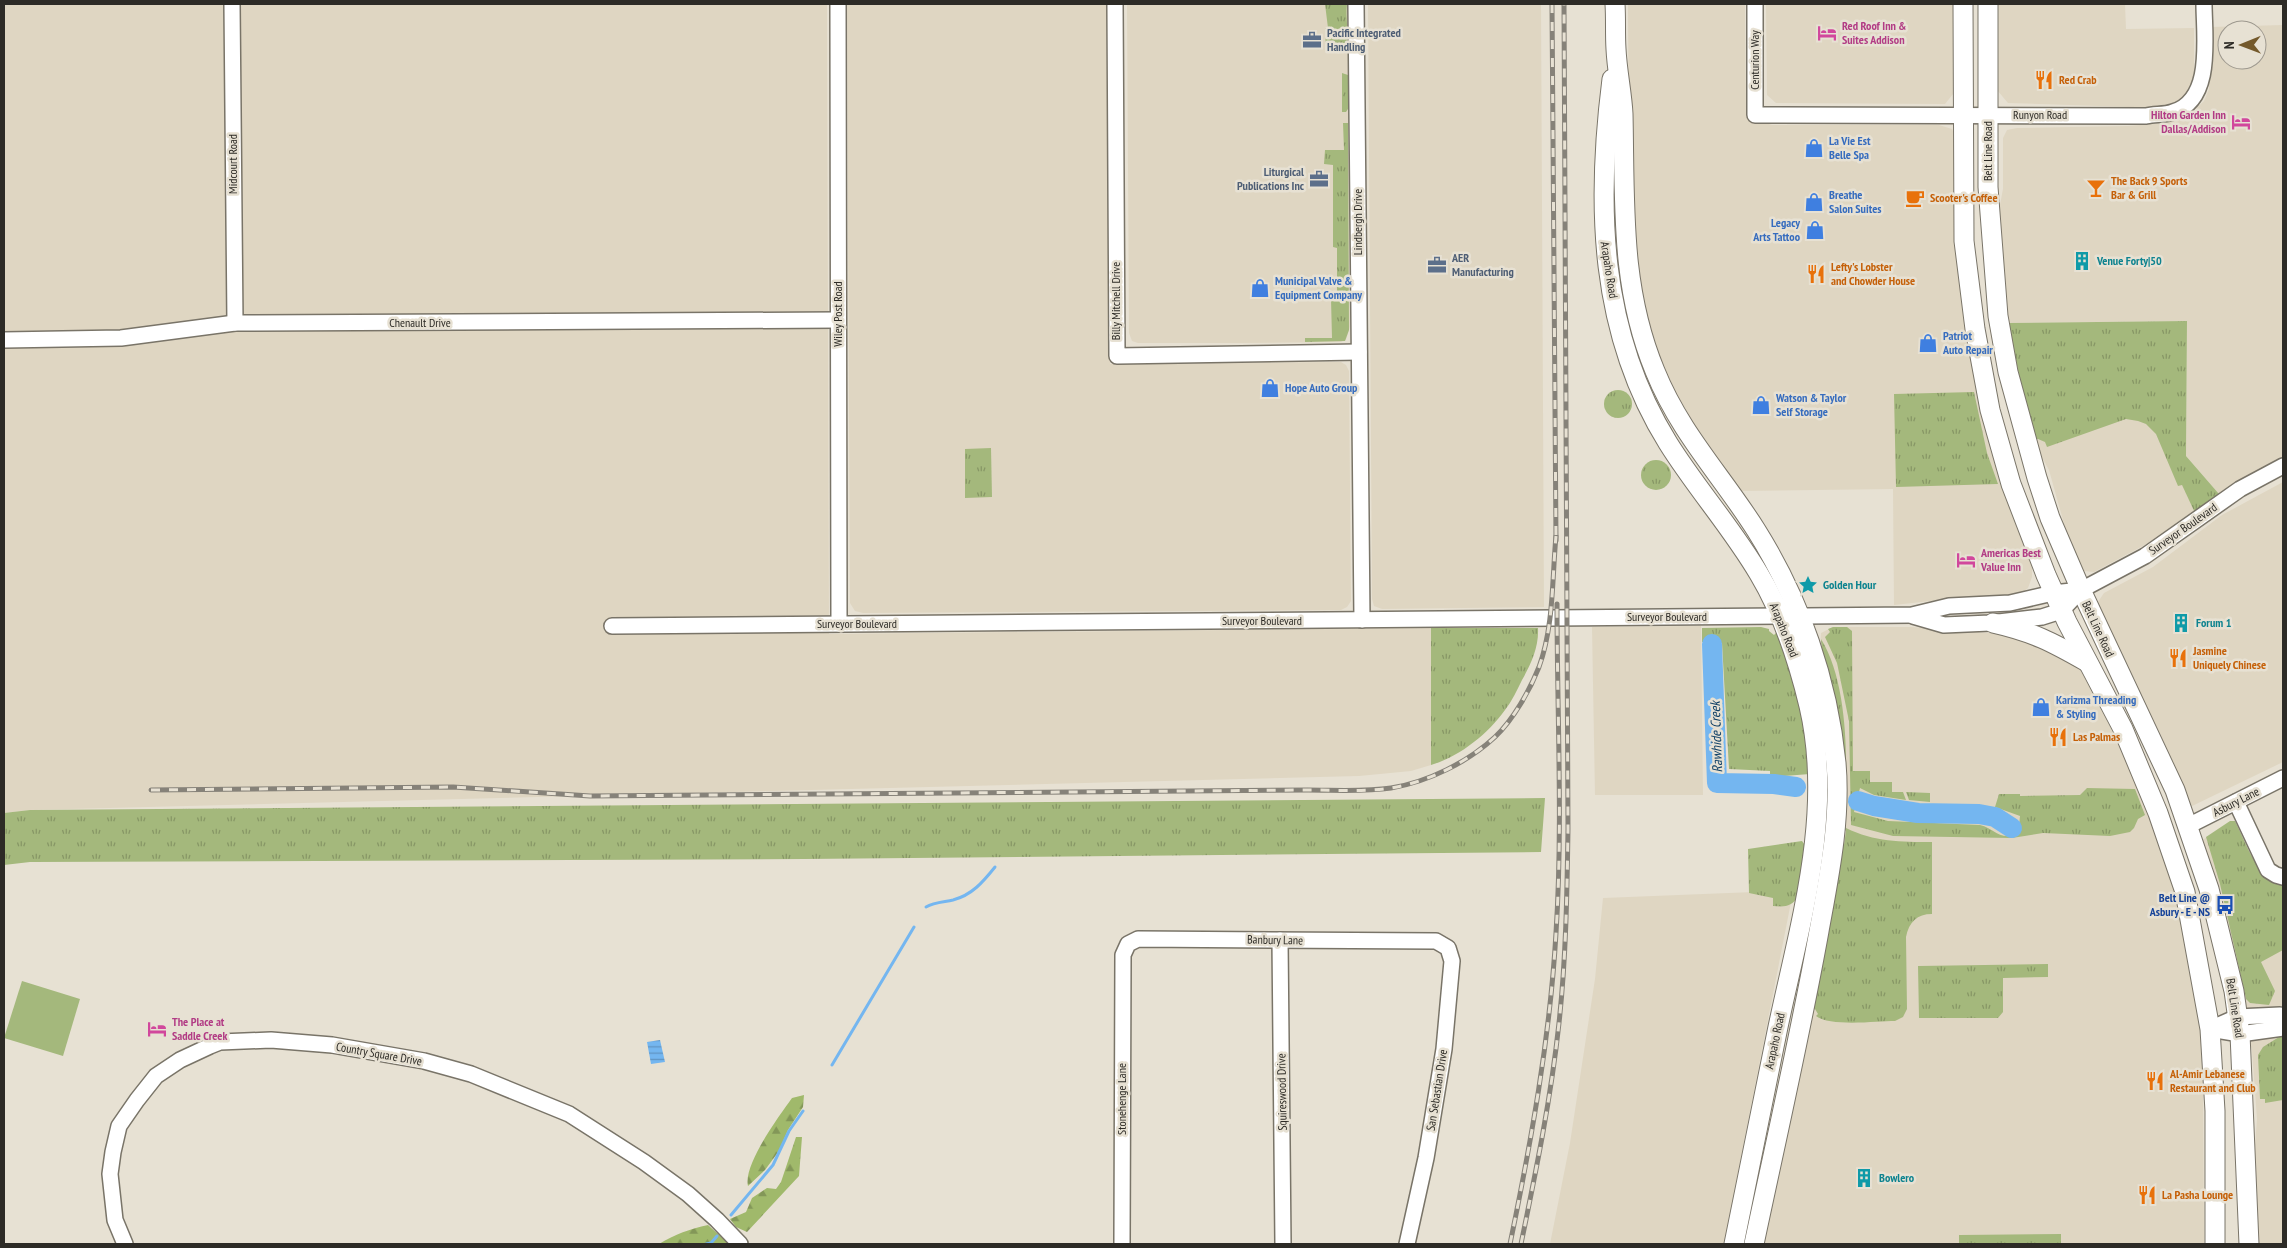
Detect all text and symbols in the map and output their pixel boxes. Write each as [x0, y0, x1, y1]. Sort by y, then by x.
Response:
place label: Red Roof Inn & Suites Addison [1842, 18, 1906, 47]
north arrow [2217, 20, 2267, 70]
hotel icon: Red Roof Inn & Suites Addison [1816, 22, 1838, 44]
place label: Pacific Integrated Handling [1327, 25, 1401, 54]
office icon: Pacific Integrated Handling [1301, 29, 1323, 51]
street label: Centurion Way [1747, 30, 1762, 90]
text: N [2220, 41, 2238, 49]
restaurant icon: Red Crab [2033, 69, 2055, 91]
place label: Red Crab [2059, 72, 2097, 87]
street label: Runyon Road [2013, 107, 2067, 122]
place label: Hilton Garden Inn Dallas/Addison [2151, 107, 2226, 136]
hotel icon: Hilton Garden Inn Dallas/Addison [2230, 111, 2252, 133]
street label: Belt Line Road [1980, 121, 1995, 181]
place label: La Vie Est Belle Spa [1829, 133, 1871, 162]
street label: Midcourt Road [225, 134, 240, 194]
shop icon: La Vie Est Belle Spa [1803, 137, 1825, 159]
place label: Liturgical Publications Inc [1237, 164, 1305, 193]
office icon: Liturgical Publications Inc [1308, 168, 1330, 190]
place label: The Back 9 Sports Bar & Grill [2111, 173, 2188, 202]
bar icon: The Back 9 Sports Bar & Grill [2085, 177, 2107, 199]
place label: Breathe Salon Suites [1829, 187, 1881, 216]
cafe icon: Scooter's Coffee [1904, 187, 1926, 209]
street label: Lindbergh Drive [1350, 189, 1365, 255]
place label: Scooter's Coffee [1930, 190, 1998, 205]
shop icon: Breathe Salon Suites [1803, 191, 1825, 213]
place label: Legacy Arts Tattoo [1752, 215, 1801, 244]
shop icon: Legacy Arts Tattoo [1804, 219, 1826, 241]
street label: Arapaho Road [1598, 240, 1621, 299]
place label: AER Manufacturing [1451, 250, 1514, 279]
building icon: Venue Forty|50 [2071, 250, 2093, 272]
place label: Venue Forty|50 [2096, 253, 2162, 268]
office icon: AER Manufacturing [1426, 254, 1448, 276]
place label: Lefty's Lobster and Chowder House [1831, 259, 1915, 288]
street label: Billy Mitchell Drive [1108, 262, 1123, 340]
restaurant icon: Lefty's Lobster and Chowder House [1805, 263, 1827, 285]
place label: Municipal Valve & Equipment Company [1275, 273, 1362, 302]
shop icon: Municipal Valve & Equipment Company [1249, 277, 1271, 299]
street label: Wiley Post Road [830, 281, 845, 347]
street label: Chenault Drive [389, 315, 451, 330]
place label: Patriot Auto Repair [1942, 328, 1993, 357]
shop icon: Patriot Auto Repair [1917, 332, 1939, 354]
shop icon: Hope Auto Group [1259, 377, 1281, 399]
place label: Hope Auto Group [1285, 380, 1358, 395]
place label: Watson & Taylor Self Storage [1775, 390, 1847, 419]
shop icon: Watson & Taylor Self Storage [1750, 394, 1772, 416]
street label: Surveyor Boulevard [2146, 499, 2220, 558]
place label: Americas Best Value Inn [1980, 545, 2041, 574]
hotel icon: Americas Best Value Inn [1955, 549, 1977, 571]
place icon: Golden Hour [1797, 574, 1819, 596]
place label: Golden Hour [1823, 577, 1877, 592]
street label: Belt Line Road [2079, 598, 2118, 659]
street label: Arapaho Road [1767, 600, 1802, 659]
street label: Surveyor Boulevard [1627, 609, 1707, 624]
building icon: Forum 1 [2170, 612, 2192, 634]
street label: Surveyor Boulevard [1222, 613, 1302, 628]
place label: Forum 1 [2196, 615, 2232, 630]
street label: Surveyor Boulevard [817, 616, 897, 631]
place label: Jasmine Uniquely Chinese [2192, 643, 2266, 672]
restaurant icon: Jasmine Uniquely Chinese [2167, 647, 2189, 669]
place label: Karizma Threading & Styling [2056, 692, 2136, 721]
shop icon: Karizma Threading & Styling [2030, 696, 2052, 718]
water label: Rawhide Creek [1706, 699, 1726, 773]
restaurant icon: Las Palmas [2047, 726, 2069, 748]
place label: Las Palmas [2073, 729, 2120, 744]
street label: Asbury Lane [2210, 784, 2261, 820]
place label: Belt Line @ Asbury - E - NS [2149, 890, 2210, 919]
bus stop icon: Belt Line @ Asbury - E - NS [2214, 894, 2236, 916]
street label: Banbury Lane [1247, 932, 1303, 947]
street label: Belt Line Road [2223, 977, 2248, 1039]
street label: Arapaho Road [1761, 1011, 1788, 1070]
place label: The Place at Saddle Creek [172, 1014, 227, 1043]
hotel icon: The Place at Saddle Creek [146, 1018, 168, 1040]
street label: Country Square Drive [335, 1039, 423, 1068]
street label: San Sebastian Drive [1423, 1048, 1450, 1132]
street label: Squireswood Drive [1273, 1053, 1290, 1131]
street label: Stonehenge Lane [1114, 1063, 1129, 1135]
place label: Al-Amir Lebanese Restaurant and Club [2169, 1066, 2256, 1095]
restaurant icon: Al-Amir Lebanese Restaurant and Club [2144, 1070, 2166, 1092]
building icon: Bowlero [1853, 1167, 1875, 1189]
place label: Bowlero [1879, 1170, 1915, 1185]
restaurant icon: La Pasha Lounge [2136, 1184, 2158, 1206]
place label: La Pasha Lounge [2162, 1187, 2233, 1202]

